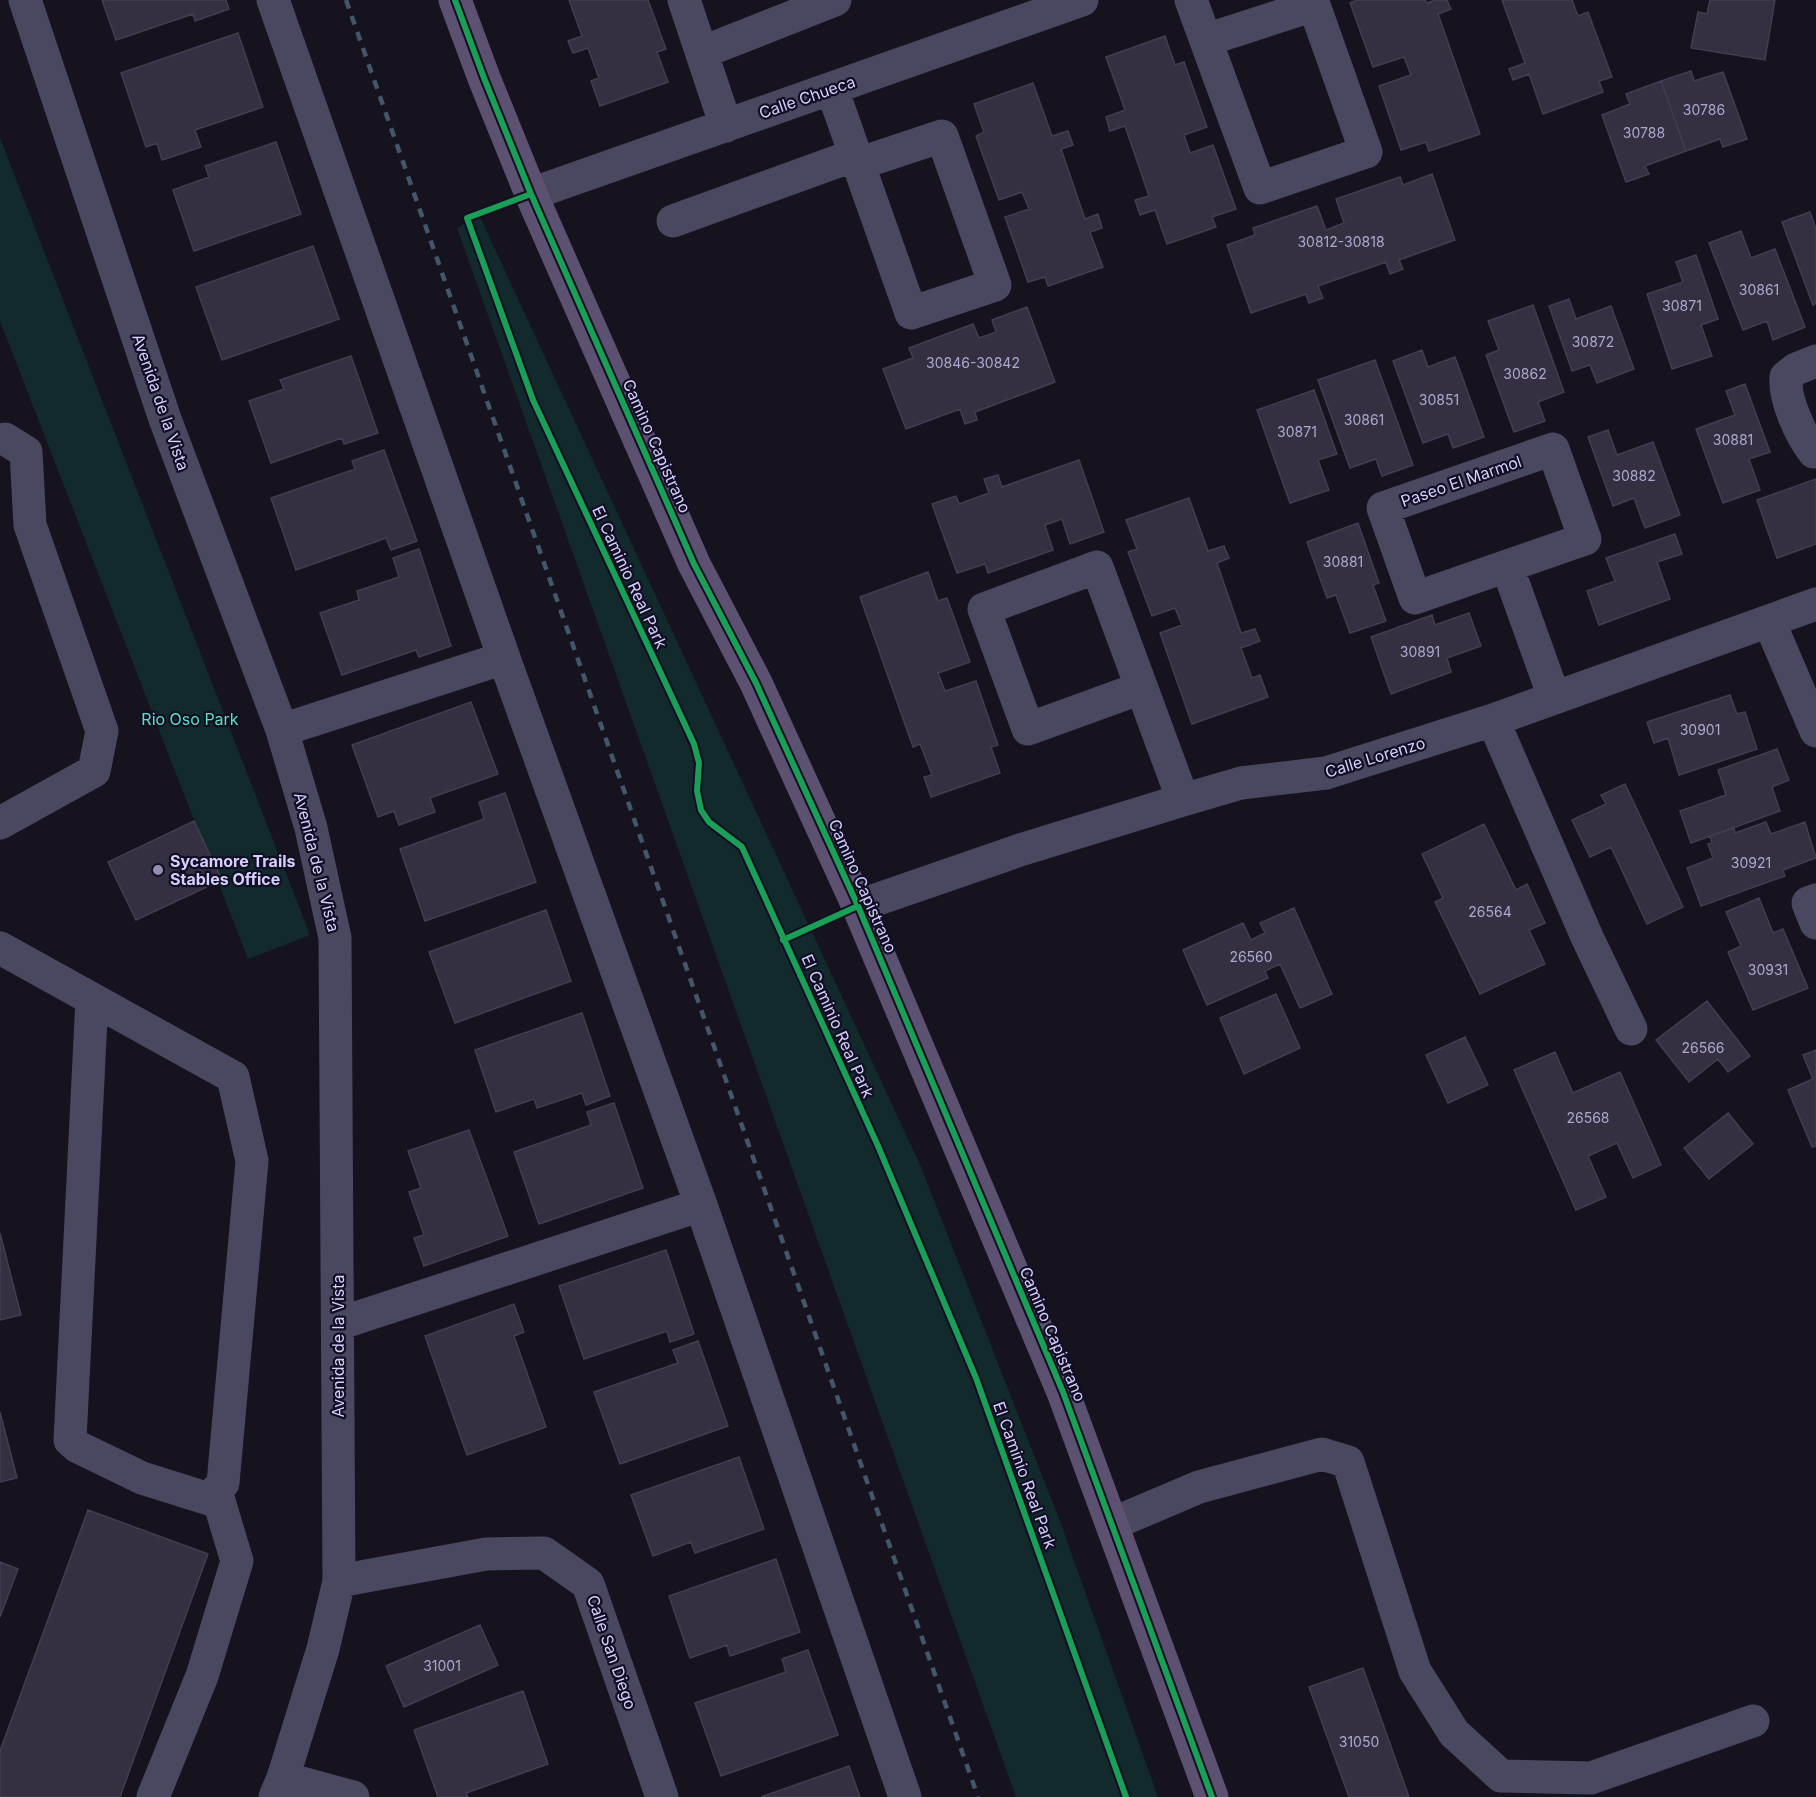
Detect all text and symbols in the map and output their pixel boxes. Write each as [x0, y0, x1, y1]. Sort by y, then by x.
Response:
street label: Calle Chueca [756, 71, 858, 123]
house number: 30786 [1683, 101, 1725, 118]
house number: 30788 [1623, 124, 1665, 141]
house number: 30812-30818 [1297, 233, 1385, 250]
house number: 30861 [1739, 281, 1779, 298]
house number: 30871 [1662, 297, 1702, 314]
street label: Avenida de la Vista [128, 331, 194, 473]
house number: 30872 [1572, 333, 1614, 350]
house number: 30846-30842 [926, 354, 1020, 371]
house number: 30862 [1503, 365, 1547, 382]
street label: Camino Capistrano [619, 376, 695, 516]
house number: 30851 [1419, 391, 1459, 408]
house number: 30861 [1344, 411, 1384, 428]
house number: 30871 [1277, 423, 1317, 440]
house number: 30881 [1713, 431, 1753, 448]
street label: Paseo El Marmol [1398, 451, 1524, 511]
house number: 30882 [1612, 467, 1656, 484]
street label: El Caminio Real Park [588, 502, 672, 652]
house number: 30881 [1323, 553, 1363, 570]
house number: 30891 [1400, 643, 1440, 660]
park label: Rio Oso Park [141, 709, 239, 729]
house number: 30901 [1680, 721, 1720, 738]
street label: Calle Lorenzo [1323, 732, 1427, 782]
street label: Avenida de la Vista [290, 790, 344, 934]
street label: Camino Capistrano [825, 816, 901, 956]
place label: Sycamore Trails Stables Office [170, 851, 296, 889]
house number: 30921 [1731, 854, 1771, 871]
marker: Sycamore Trails Stables Office [151, 863, 165, 877]
house number: 26564 [1468, 903, 1512, 920]
house number: 26560 [1229, 948, 1273, 965]
street label: El Caminio Real Park [797, 951, 879, 1101]
house number: 30931 [1748, 961, 1788, 978]
house number: 26566 [1681, 1039, 1725, 1056]
house number: 26568 [1566, 1109, 1610, 1126]
street label: Camino Capistrano [1016, 1264, 1090, 1404]
street label: Avenida de la Vista [328, 1274, 348, 1418]
street label: El Caminio Real Park [989, 1399, 1061, 1552]
street label: Calle San Diego [583, 1592, 641, 1712]
house number: 31001 [423, 1657, 461, 1674]
house number: 31050 [1339, 1733, 1379, 1750]

